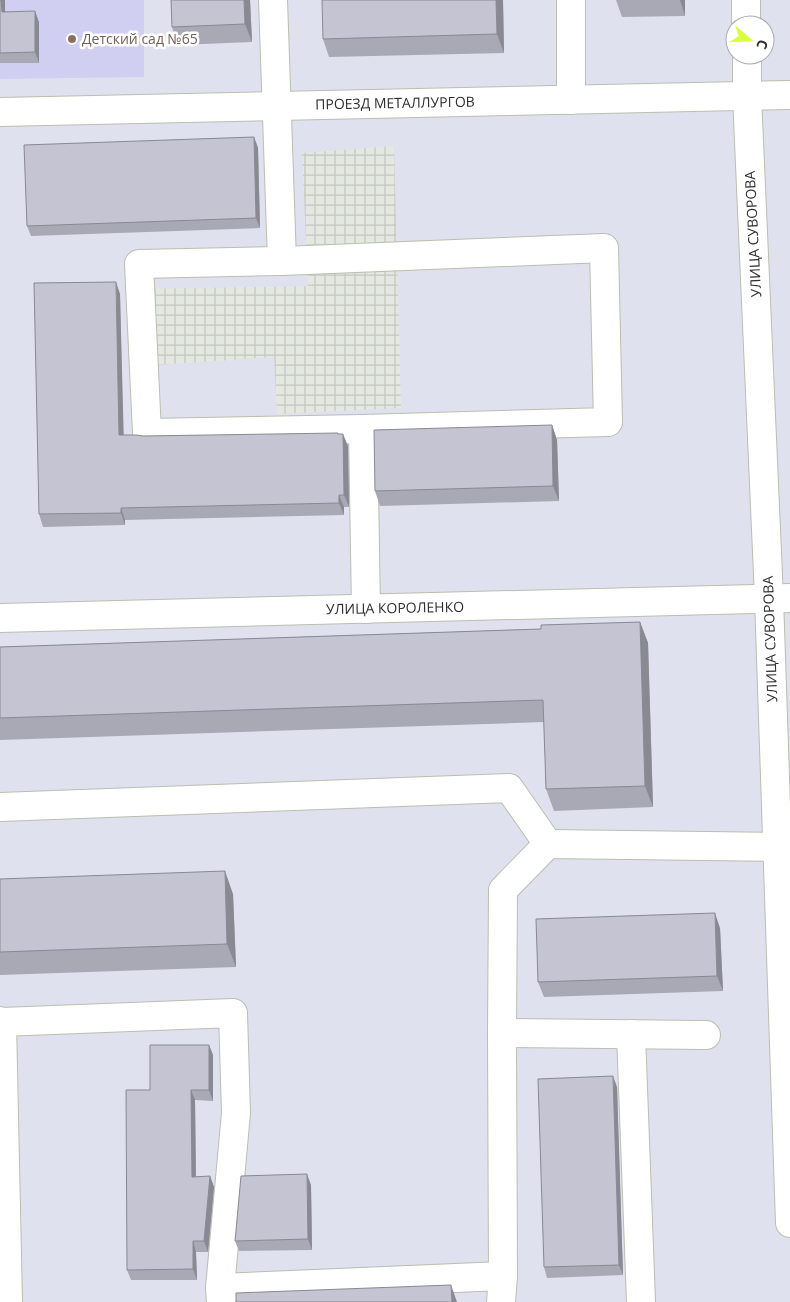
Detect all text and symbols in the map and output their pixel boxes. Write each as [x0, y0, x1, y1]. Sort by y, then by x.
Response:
north arrow [725, 15, 775, 65]
place label: Детский сад №65 [82, 29, 198, 48]
marker: Детский сад №65 [66, 33, 78, 45]
text: С [752, 37, 773, 52]
street label: ПРОЕЗД МЕТАЛЛУРГОВ [315, 92, 475, 113]
street label: УЛИЦА СУВОРОВА [740, 170, 765, 298]
street label: УЛИЦА СУВОРОВА [758, 575, 781, 703]
street label: УЛИЦА КОРОЛЕНКО [326, 597, 464, 618]

